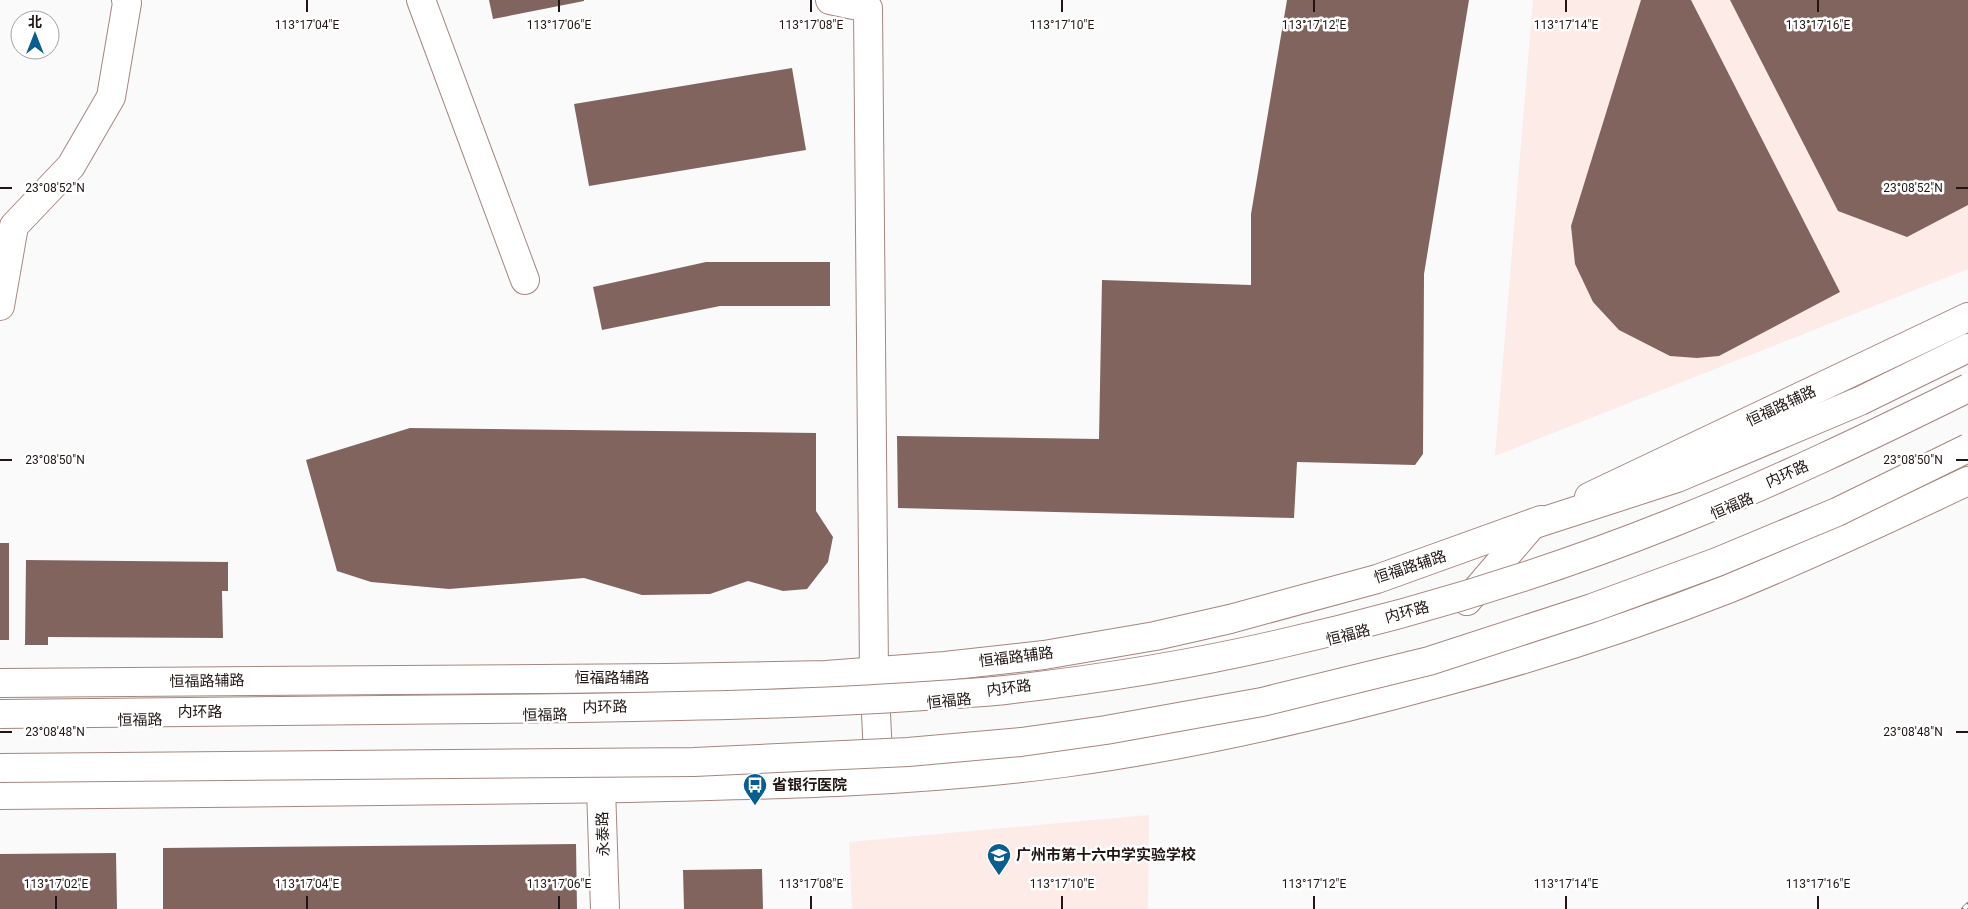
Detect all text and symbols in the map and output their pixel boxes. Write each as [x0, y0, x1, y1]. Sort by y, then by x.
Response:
north arrow [10, 10, 60, 60]
text: 北 [28, 14, 42, 30]
text: 113°17'04"E [275, 18, 339, 32]
text: 113°17'06"E [527, 18, 591, 32]
text: 113°17'08"E [779, 18, 843, 32]
text: 113°17'10"E [1030, 18, 1094, 32]
text: 113°17'12"E [1282, 18, 1346, 32]
text: 113°17'14"E [1534, 18, 1598, 32]
text: 113°17'16"E [1786, 18, 1850, 32]
text: 23°08'52"N [25, 181, 85, 195]
text: 23°08'52"N [1883, 181, 1943, 195]
street label: 恒福路辅路 [1743, 382, 1819, 430]
text: 23°08'50"N [25, 453, 85, 467]
text: 23°08'50"N [1883, 453, 1943, 467]
street label: 内环路 [1763, 457, 1811, 491]
street label: 恒福路 [1708, 489, 1756, 523]
street label: 恒福路辅路 [1372, 547, 1448, 587]
street label: 内环路 [1383, 597, 1431, 627]
street label: 恒福路 [1324, 621, 1372, 649]
street label: 恒福路辅路 [978, 643, 1054, 671]
street label: 恒福路辅路 [574, 669, 650, 687]
street label: 恒福路辅路 [169, 671, 245, 691]
street label: 内环路 [986, 676, 1032, 700]
street label: 恒福路 [926, 690, 972, 712]
street label: 内环路 [582, 698, 628, 716]
street label: 内环路 [177, 703, 223, 721]
street label: 恒福路 [522, 706, 568, 724]
street label: 恒福路 [117, 711, 163, 729]
text: 23°08'48"N [25, 725, 85, 739]
text: 23°08'48"N [1883, 725, 1943, 739]
bus stop icon: 省银行医院 [742, 772, 768, 806]
place label: 省银行医院 [772, 776, 847, 794]
street label: 永泰路 [593, 811, 613, 857]
school or university icon: 广州市第十六中学实验学校 [986, 842, 1012, 876]
place label: 广州市第十六中学实验学校 [1016, 846, 1196, 864]
text: 113°17'02"E [24, 877, 88, 891]
text: 113°17'04"E [275, 877, 339, 891]
text: 113°17'06"E [527, 877, 591, 891]
text: 113°17'08"E [779, 877, 843, 891]
text: 113°17'10"E [1030, 877, 1094, 891]
text: 113°17'12"E [1282, 877, 1346, 891]
text: 113°17'14"E [1534, 877, 1598, 891]
text: 113°17'16"E [1786, 877, 1850, 891]

